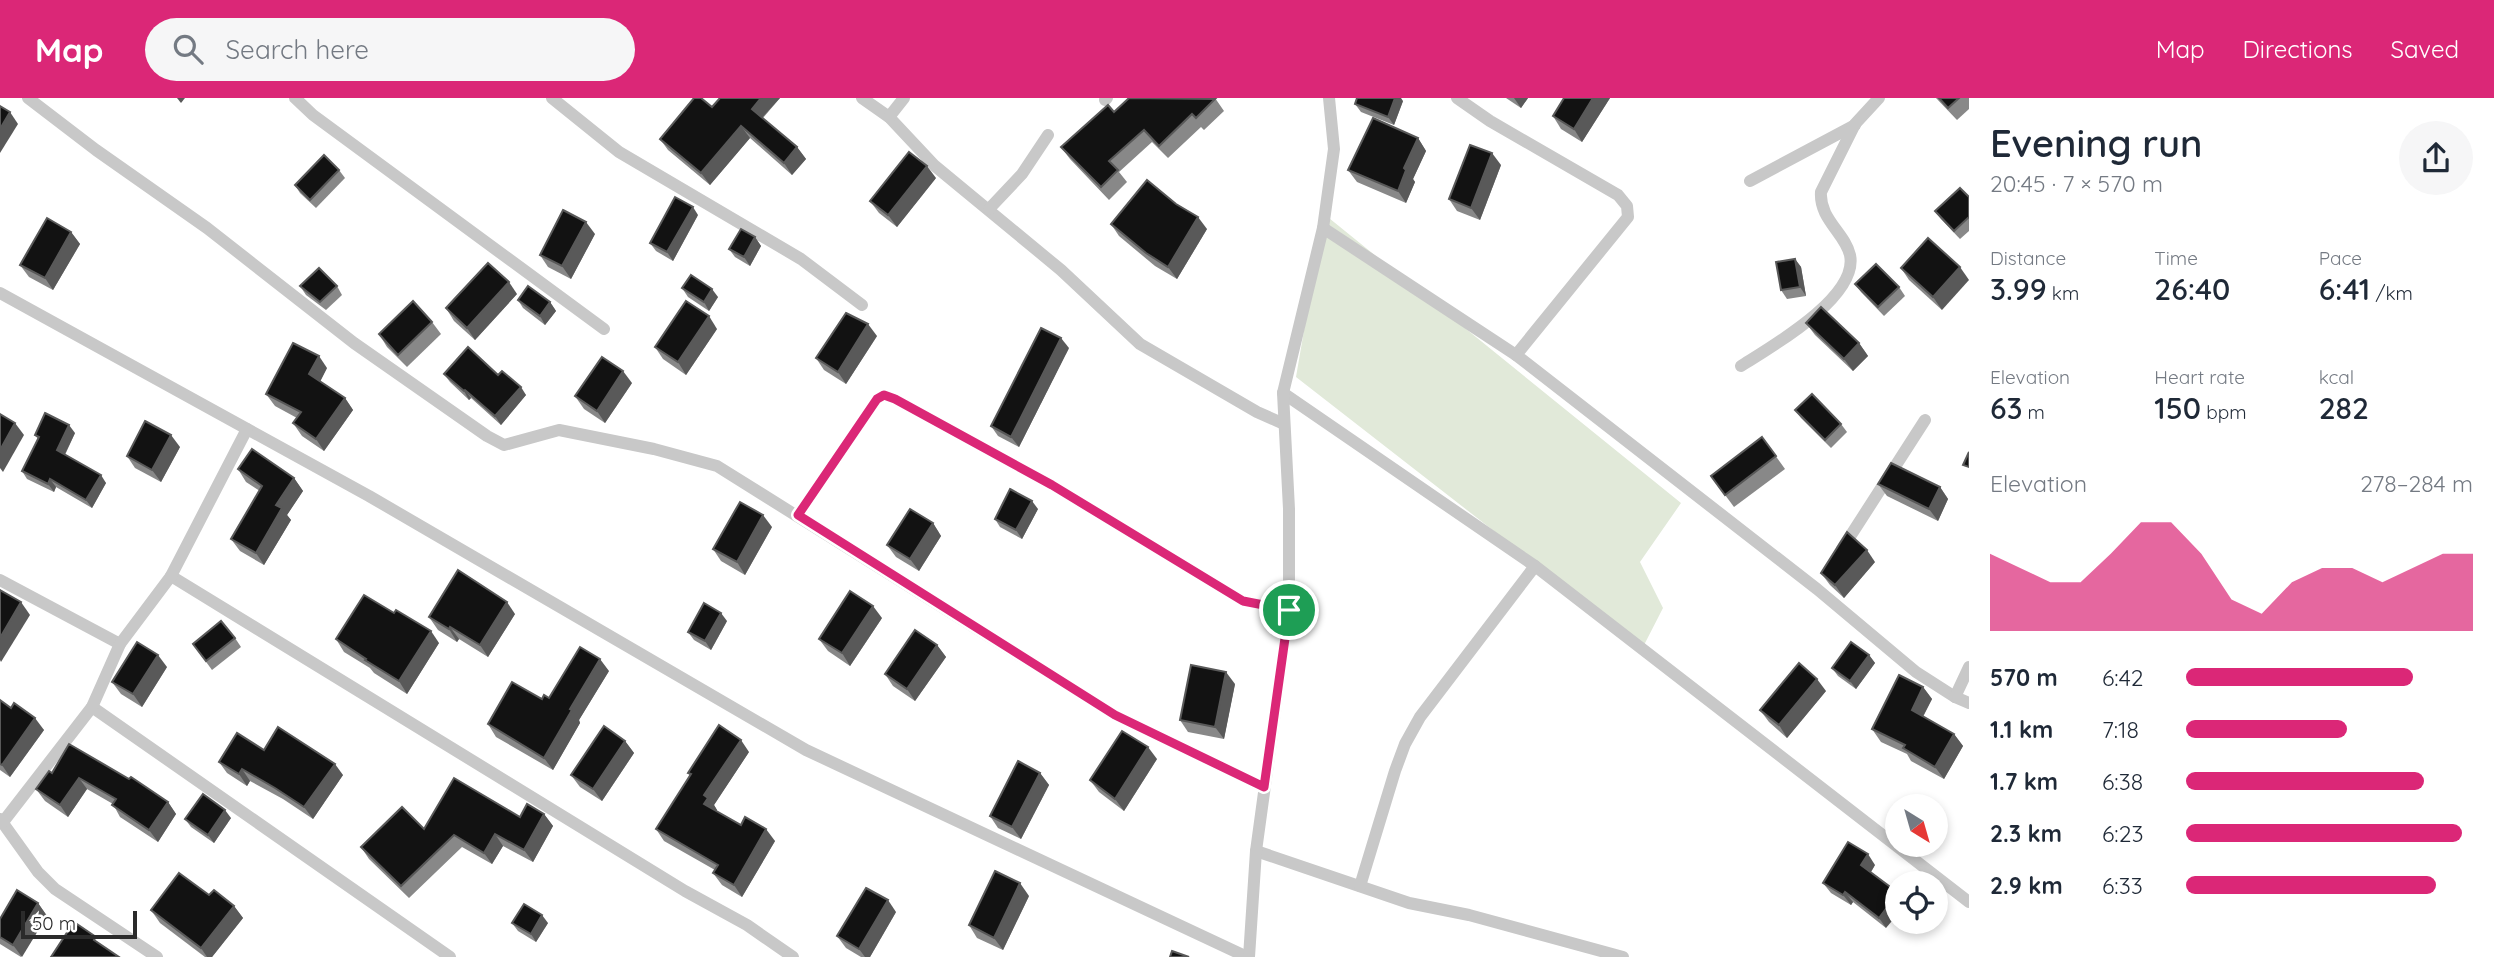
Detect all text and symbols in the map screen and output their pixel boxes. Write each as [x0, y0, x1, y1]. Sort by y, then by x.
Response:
search box [145, 18, 635, 81]
text: Map [35, 29, 103, 70]
icon: search [169, 30, 207, 68]
text: Search here [225, 33, 369, 66]
text: Map [2156, 34, 2205, 64]
text: Directions [2243, 34, 2353, 64]
text: Saved [2391, 34, 2459, 64]
text: Evening run [1990, 119, 2203, 167]
button: share [2399, 121, 2473, 195]
text: 20:45 · 7 × 570 m [1990, 169, 2163, 198]
text: Distance [1990, 246, 2066, 270]
text: Time [2154, 246, 2198, 270]
text: Pace [2319, 246, 2362, 270]
text: 3.99 [1990, 270, 2047, 308]
text: 26:40 [2154, 270, 2230, 308]
text: 6:41 [2319, 270, 2370, 308]
text: km [2047, 281, 2079, 305]
text: /km [2370, 281, 2413, 305]
text: Elevation [1990, 365, 2070, 389]
text: Heart rate [2154, 365, 2245, 389]
text: kcal [2319, 365, 2354, 389]
text: 63 [1990, 389, 2022, 427]
text: 150 [2154, 389, 2201, 427]
text: 282 [2319, 389, 2369, 427]
text: m [2022, 400, 2045, 424]
text: bpm [2201, 400, 2247, 424]
text: Elevation [1990, 469, 2087, 498]
text: 278–284 m [2360, 469, 2473, 498]
pin [1259, 580, 1319, 640]
icon: arrive [1270, 591, 1308, 629]
text: 570 m [1990, 663, 2058, 692]
text: 6:42 [2102, 663, 2144, 692]
text: 1.1 km [1990, 715, 2053, 744]
text: 7:18 [2102, 715, 2139, 744]
text: 1.7 km [1990, 767, 2058, 796]
text: 6:38 [2102, 767, 2143, 796]
north arrow [1885, 794, 1948, 858]
map controls [1885, 794, 1948, 934]
text: 2.3 km [1990, 819, 2062, 848]
text: 6:23 [2102, 819, 2143, 848]
button: locate [1885, 871, 1948, 934]
text: 2.9 km [1990, 871, 2063, 900]
text: 6:33 [2102, 871, 2143, 900]
scale bar [21, 908, 136, 940]
text: 50 m [32, 911, 76, 935]

